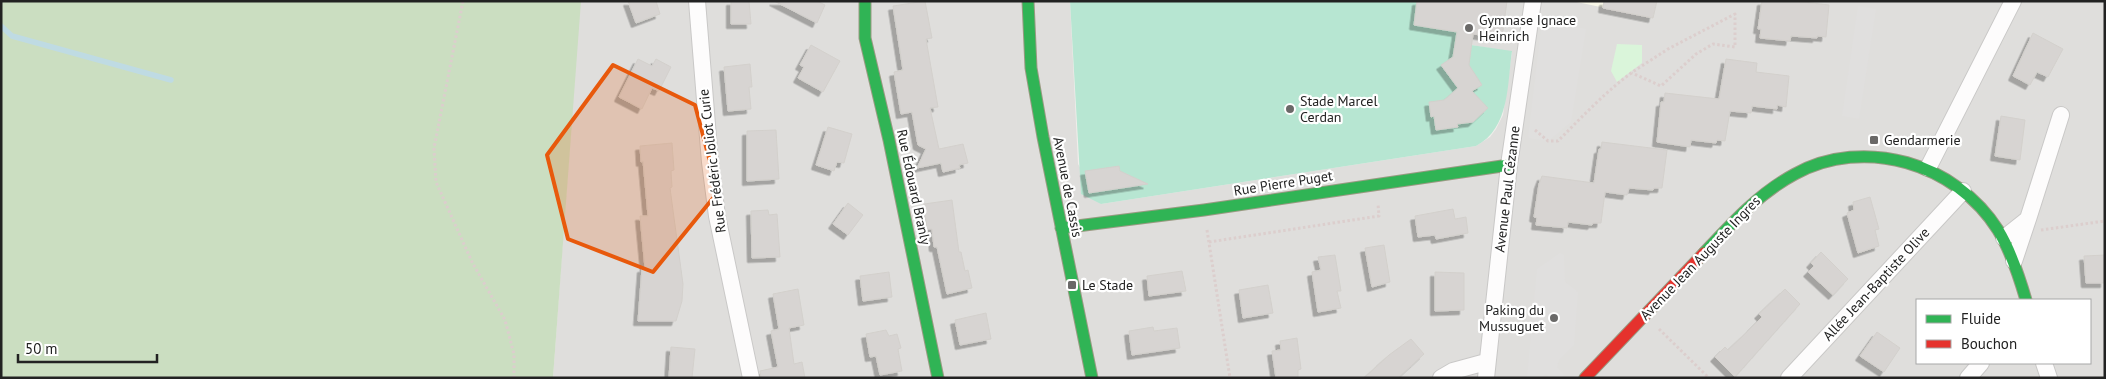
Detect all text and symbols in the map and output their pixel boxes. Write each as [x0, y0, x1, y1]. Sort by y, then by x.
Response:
place label: Gymnase Ignace Heinrich [1479, 11, 1576, 45]
marker: Gymnase Ignace Heinrich [1463, 22, 1475, 34]
street label: Rue Frédéric Joliot Curie [694, 88, 730, 234]
place label: Stade Marcel Cerdan [1300, 92, 1377, 126]
marker: Stade Marcel Cerdan [1284, 103, 1296, 115]
street label: Avenue Paul Cézanne [1490, 125, 1524, 253]
street label: Rue Édouard Branly [893, 128, 935, 247]
place label: Gendarmerie [1884, 131, 1961, 149]
marker: Gendarmerie [1868, 134, 1880, 146]
street label: Avenue de Cassis [1049, 135, 1087, 239]
street label: Rue Pierre Puget [1232, 166, 1334, 200]
street label: Avenue Jean Auguste Ingres [1636, 192, 1764, 324]
street label: Allée Jean-Baptiste Olive [1819, 224, 1933, 344]
place label: Le Stade [1082, 276, 1133, 294]
marker: Le Stade [1066, 279, 1078, 291]
legend [1916, 299, 2091, 364]
place label: Paking du Mussuguet [1479, 301, 1544, 335]
text: Fluide [1961, 309, 2001, 328]
marker: Paking du Mussuguet [1548, 312, 1560, 324]
scale bar [18, 332, 156, 364]
text: Bouchon [1961, 334, 2017, 353]
text: 50 m [25, 339, 58, 358]

